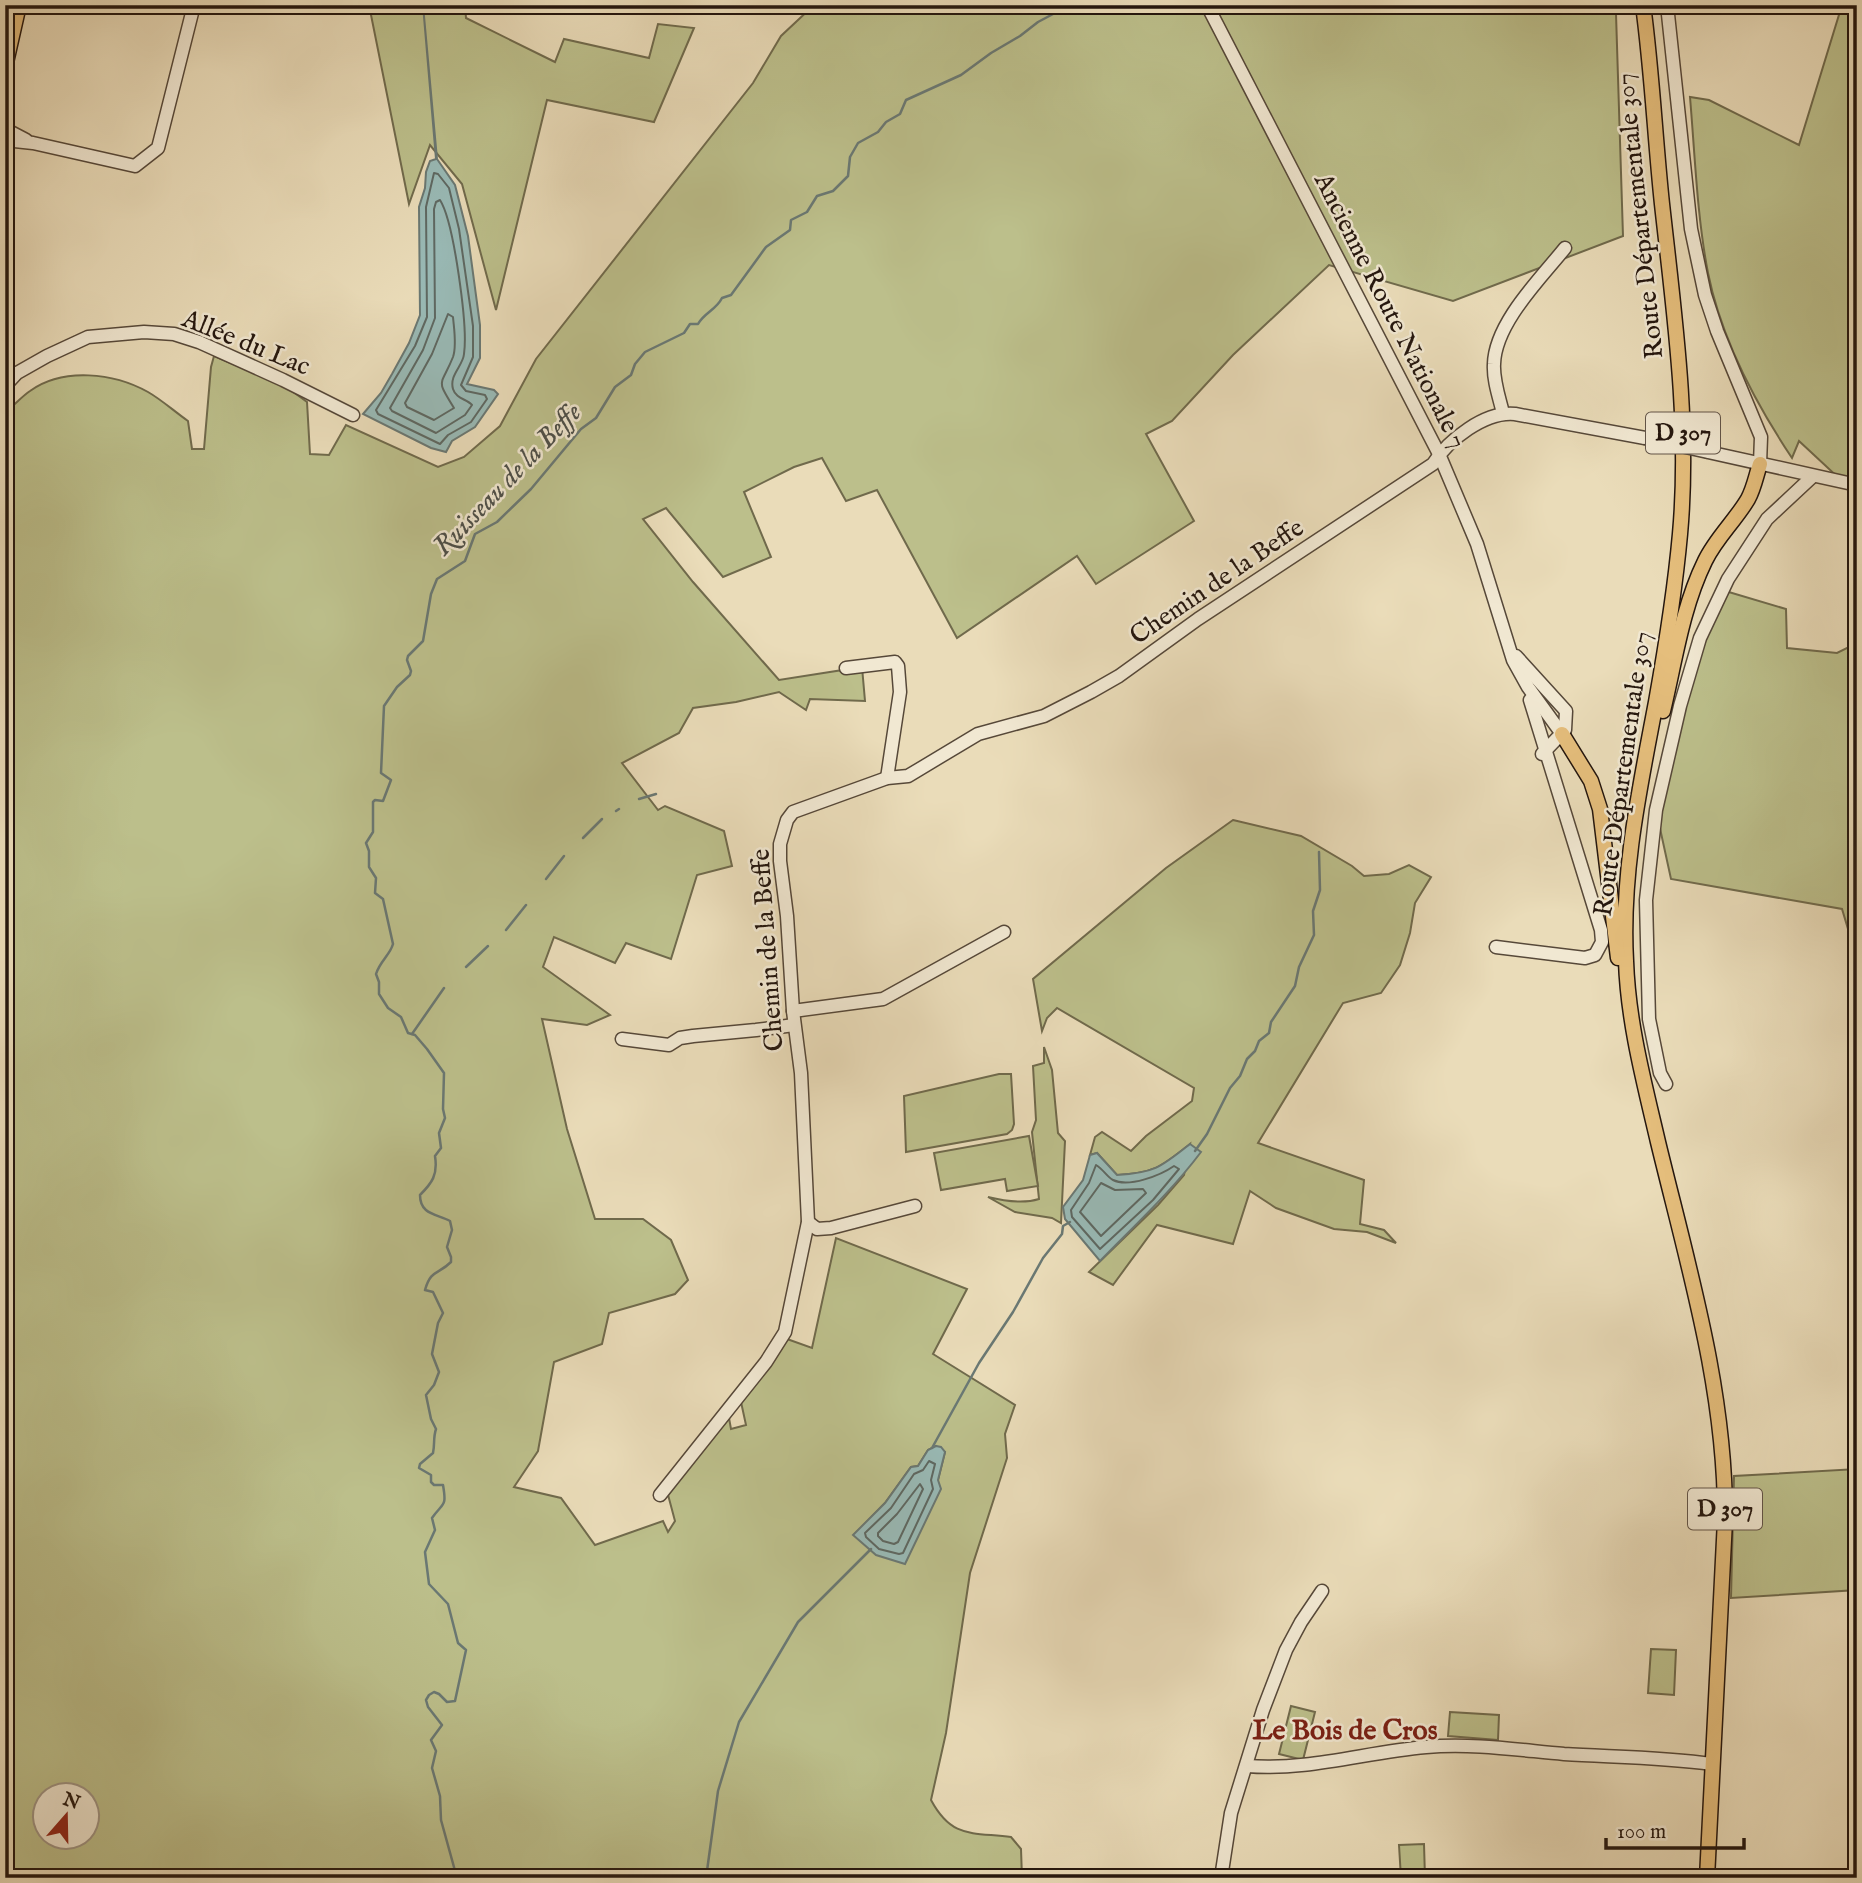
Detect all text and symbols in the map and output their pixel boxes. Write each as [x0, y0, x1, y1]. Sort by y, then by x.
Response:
street label: Route Départementale 307 [1609, 71, 1671, 361]
street label: Ancienne Route Nationale 7 [1306, 167, 1474, 454]
street label: Allée du Lac [176, 302, 315, 384]
water label: Ruisseau de la Beffe [426, 396, 590, 564]
road number: D 307 [1646, 412, 1720, 453]
street label: Chemin de la Beffe [1124, 512, 1310, 652]
street label: Route Départementale 307 [1587, 629, 1659, 919]
street label: Chemin de la Beffe [744, 848, 792, 1052]
road number: D 307 [1688, 1489, 1762, 1530]
district label: Le Bois de Cros [1252, 1714, 1438, 1749]
north arrow [32, 1782, 102, 1852]
text: N [58, 1787, 83, 1816]
scale bar [1606, 1806, 1745, 1850]
text: 100 m [1617, 1819, 1666, 1846]

